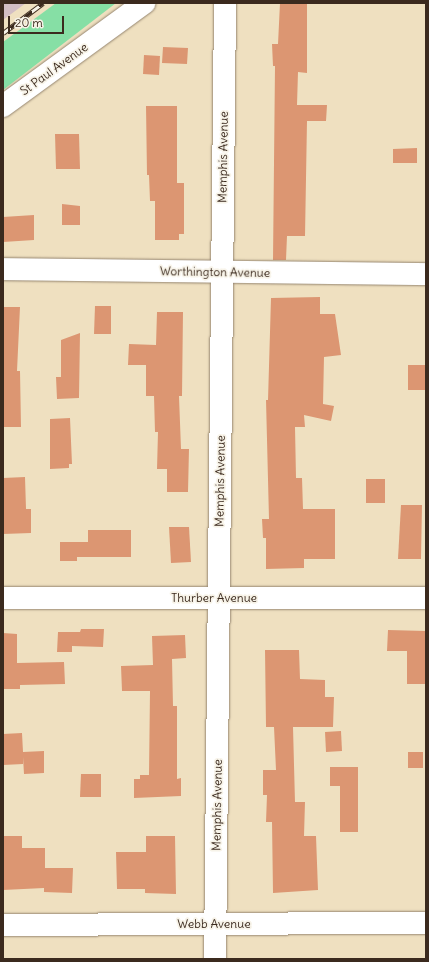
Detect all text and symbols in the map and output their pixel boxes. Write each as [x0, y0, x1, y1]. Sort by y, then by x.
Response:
scale bar [10, 8, 66, 34]
text: 20 m [15, 15, 43, 30]
street label: St Paul Avenue [17, 40, 91, 98]
street label: Memphis Avenue [215, 111, 231, 203]
street label: Worthington Avenue [160, 264, 270, 280]
street label: Memphis Avenue [212, 435, 228, 527]
street label: Thurber Avenue [171, 591, 257, 605]
street label: Memphis Avenue [209, 759, 225, 851]
street label: Webb Avenue [177, 917, 251, 931]

